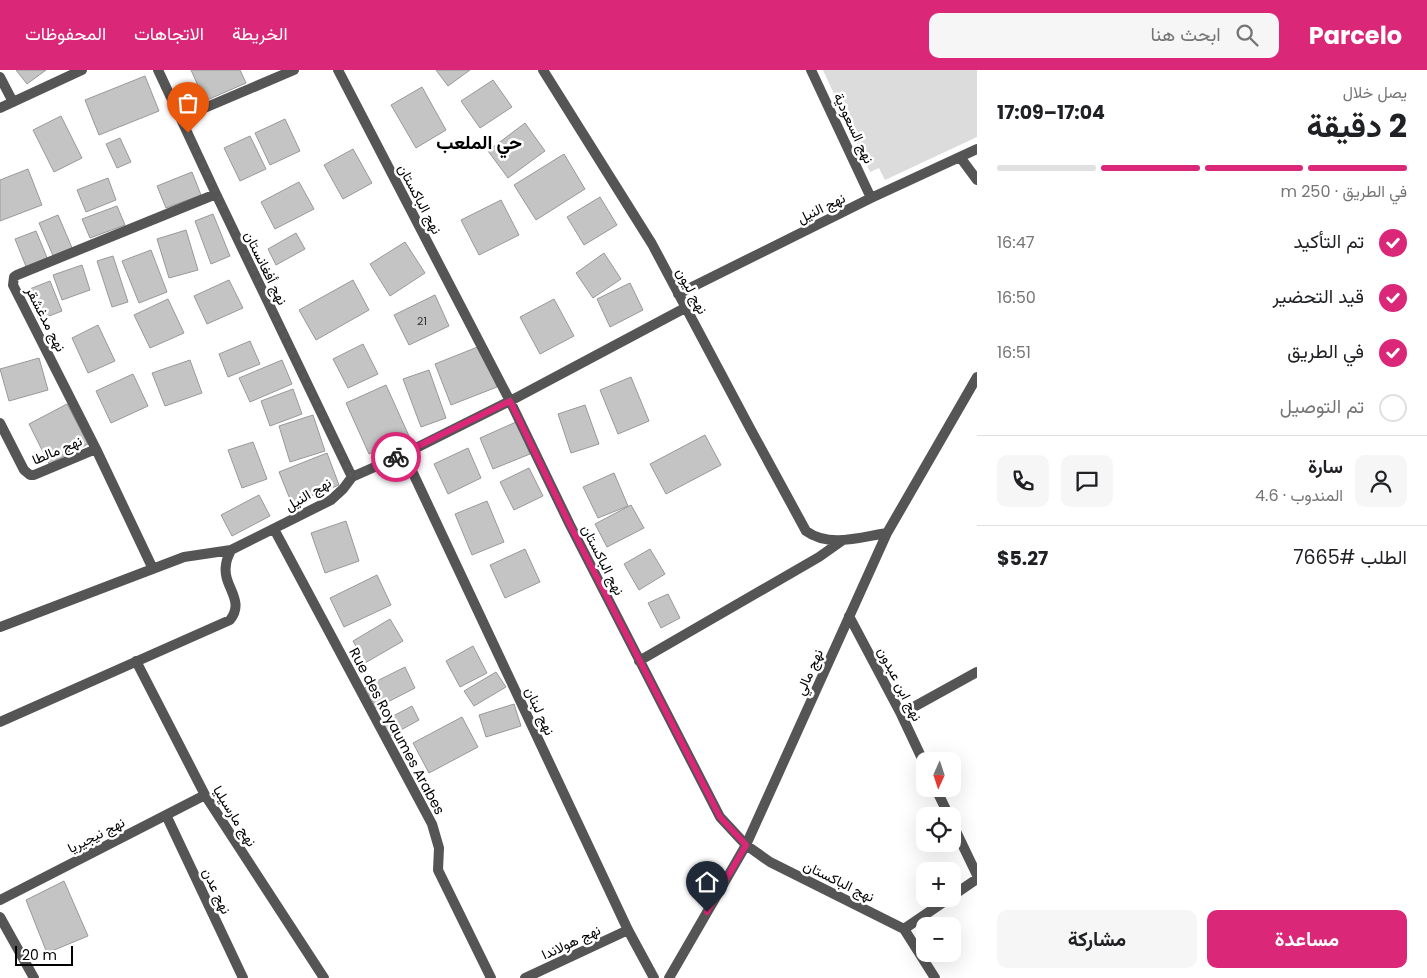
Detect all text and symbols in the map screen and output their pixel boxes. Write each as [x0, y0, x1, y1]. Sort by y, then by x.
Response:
search box [929, 13, 1279, 58]
text: Parcelo [1309, 19, 1402, 52]
text: المحفوظات [25, 21, 106, 46]
text: الاتجاهات [134, 21, 204, 46]
text: الخريطة [232, 21, 288, 46]
text: ابحث هنا [1151, 21, 1221, 48]
icon: search [1233, 21, 1261, 49]
text: يصل خلال [1343, 81, 1407, 104]
pin [167, 82, 209, 133]
icon: bag [174, 89, 202, 117]
street label: نهج السعودية [828, 89, 879, 167]
text: 17:04–17:09 [997, 99, 1105, 126]
text: 2 دقيقة [1306, 103, 1407, 148]
district label: حي الملعب [436, 129, 522, 159]
street label: نهج الباكستان [392, 160, 447, 238]
text: في الطريق · 250 m [1280, 180, 1407, 203]
street label: نهج النيل [794, 188, 849, 229]
street label: نهج أفغانستان [239, 228, 293, 309]
text: تم التأكيد [1294, 228, 1364, 255]
icon: check [1379, 229, 1407, 257]
text: 16:47 [997, 231, 1035, 254]
street label: نهج ليون [671, 264, 713, 318]
street label: نهج مدغشقر [20, 282, 71, 356]
text: قيد التحضير [1272, 283, 1364, 310]
icon: check [1379, 284, 1407, 312]
text: 16:50 [997, 286, 1036, 309]
house number: 21 [417, 313, 427, 329]
text: في الطريق [1287, 338, 1364, 365]
icon: check [1379, 339, 1407, 367]
text: 16:51 [997, 341, 1031, 364]
text: تم التوصيل [1280, 393, 1364, 420]
street label: نهج مالطا [29, 431, 86, 470]
courier [371, 432, 421, 482]
icon: bike [382, 443, 410, 471]
text: سارة [1308, 453, 1343, 480]
button: phone [997, 455, 1049, 507]
button: chat [1061, 455, 1113, 507]
button: person [1355, 455, 1407, 507]
street label: نهج النيل [281, 472, 336, 517]
text: المندوب · 4.6 [1255, 484, 1343, 507]
street label: نهج الباكستان [576, 521, 629, 599]
text: الطلب #7665 [1293, 544, 1407, 571]
text: $5.27 [997, 545, 1048, 572]
street label: نهج ابن عبدون [872, 643, 927, 725]
street label: Rue des Royaumes Arabes [344, 644, 450, 818]
street label: نهج مالي [790, 646, 830, 699]
street label: نهج لبنان [519, 684, 560, 739]
north arrow [916, 752, 961, 798]
map controls [916, 752, 961, 962]
street label: نهج مارسيليا [208, 782, 262, 851]
button: locate [916, 807, 961, 852]
street label: نهج نيجيريا [64, 812, 129, 859]
street label: نهج الباكستان [800, 855, 878, 908]
pin [686, 861, 728, 912]
button: + [916, 862, 961, 907]
street label: نهج عدن [197, 865, 236, 918]
icon: home [693, 868, 721, 896]
button: مشاركة [997, 910, 1197, 968]
button: مساعدة [1207, 910, 1407, 968]
button: − [916, 917, 961, 962]
street label: نهج هولاندا [538, 920, 604, 965]
scale bar [15, 943, 72, 966]
text: 20 m [22, 945, 57, 965]

